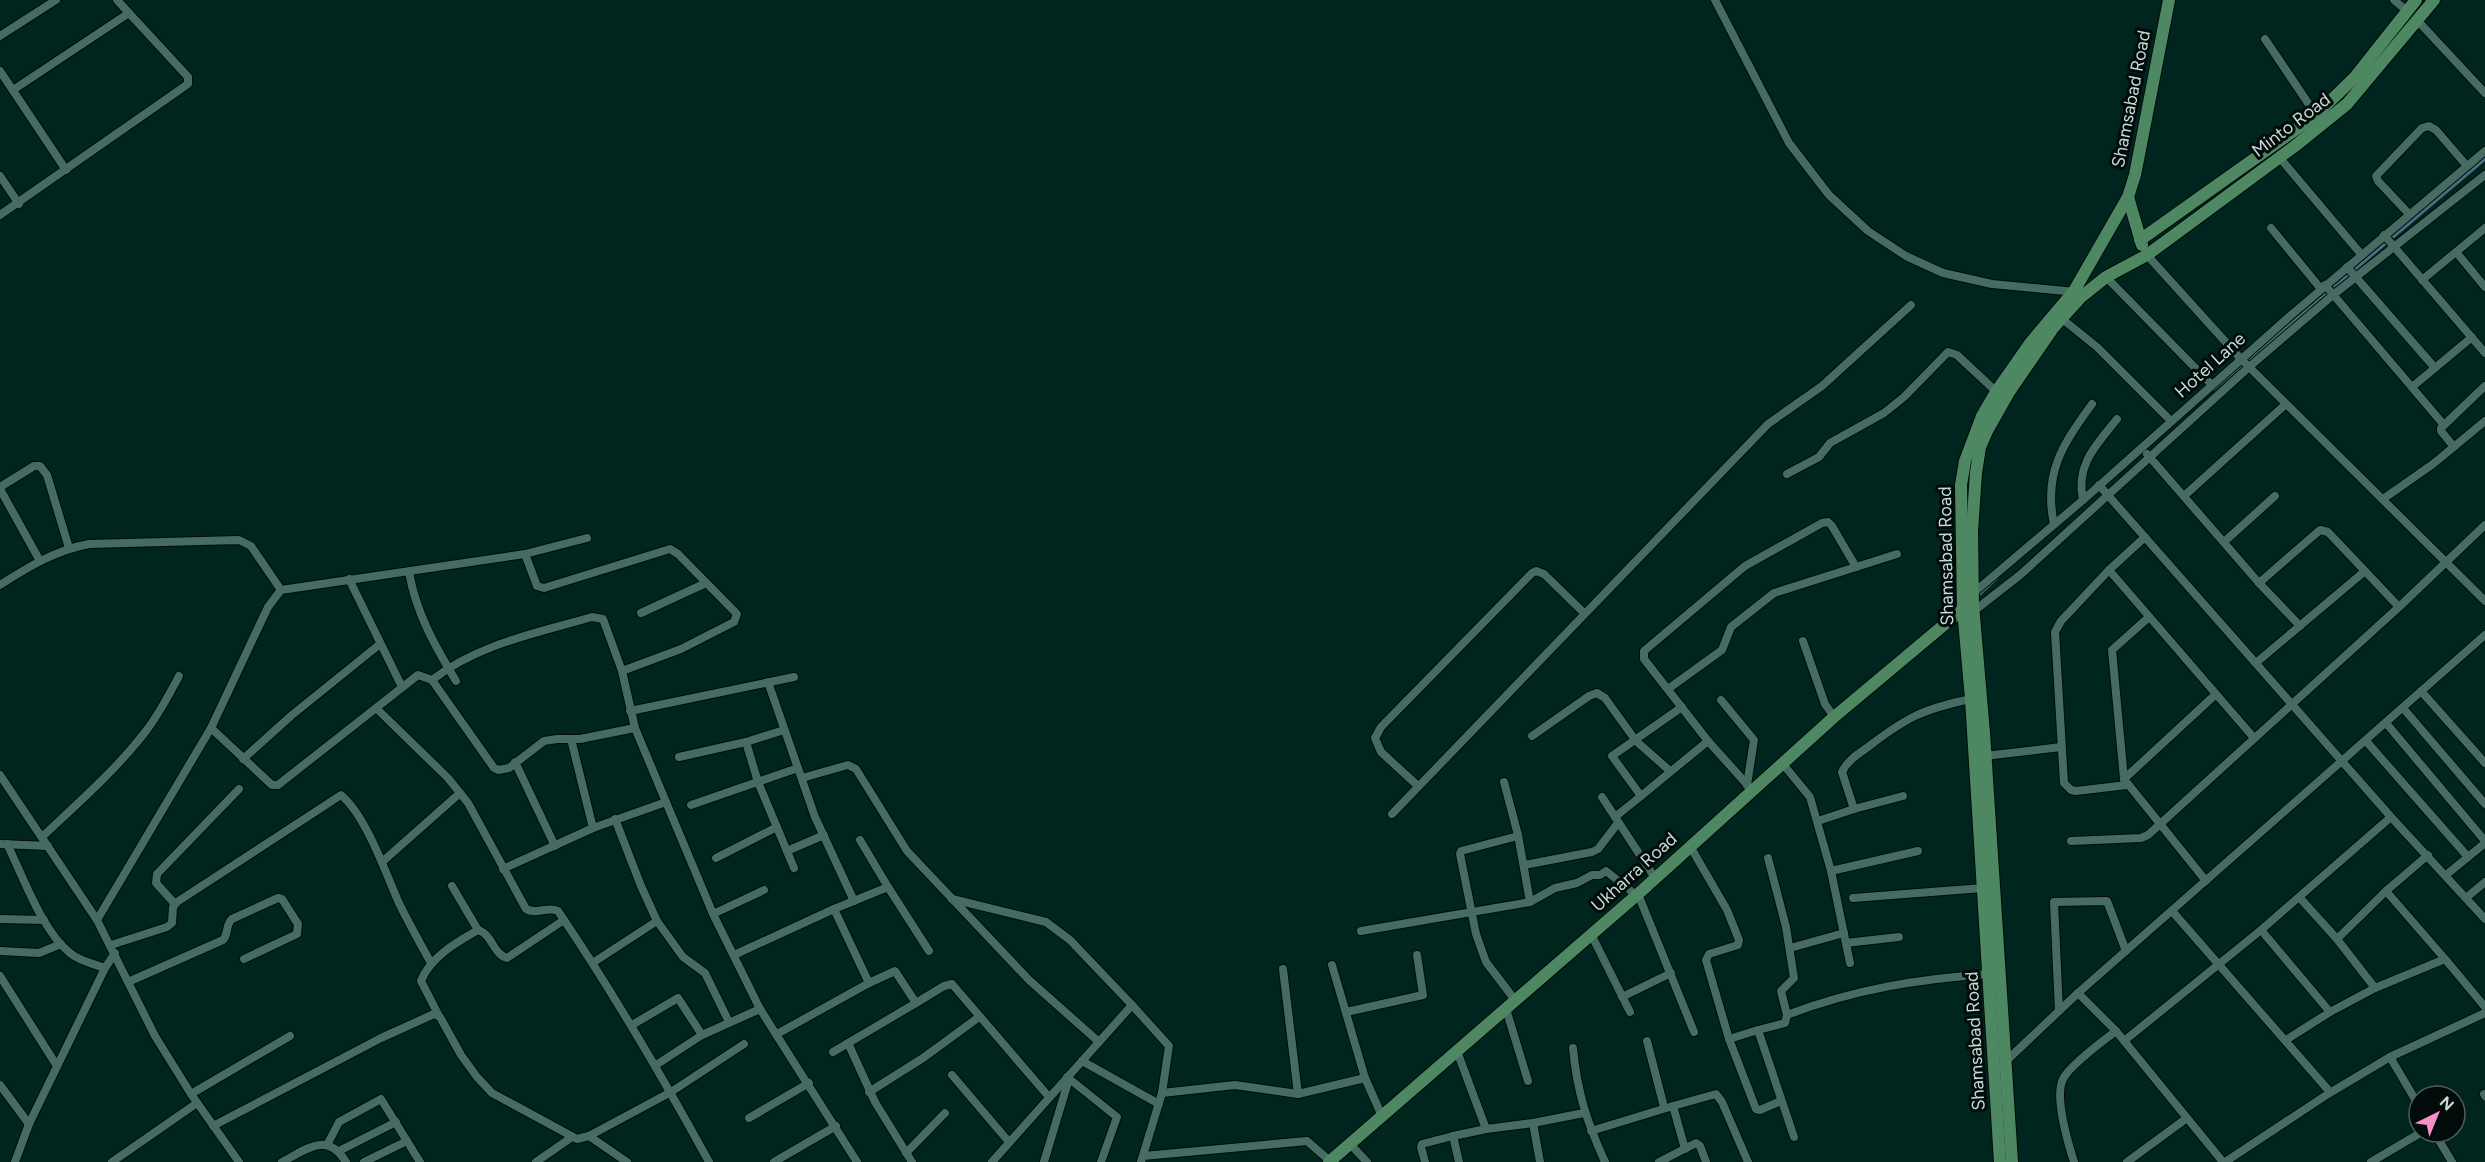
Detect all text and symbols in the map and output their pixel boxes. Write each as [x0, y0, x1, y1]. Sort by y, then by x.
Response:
street label: Shamsabad Road [2107, 29, 2155, 169]
street label: Minto Road [2247, 88, 2335, 162]
street label: Hotel Lane [2170, 327, 2250, 402]
street label: Shamsabad Road [1934, 486, 1958, 626]
street label: Ukharra Road [1587, 828, 1681, 916]
street label: Shamsabad Road [1960, 971, 1990, 1111]
north arrow [2407, 1084, 2467, 1144]
text: N [2436, 1092, 2458, 1115]

